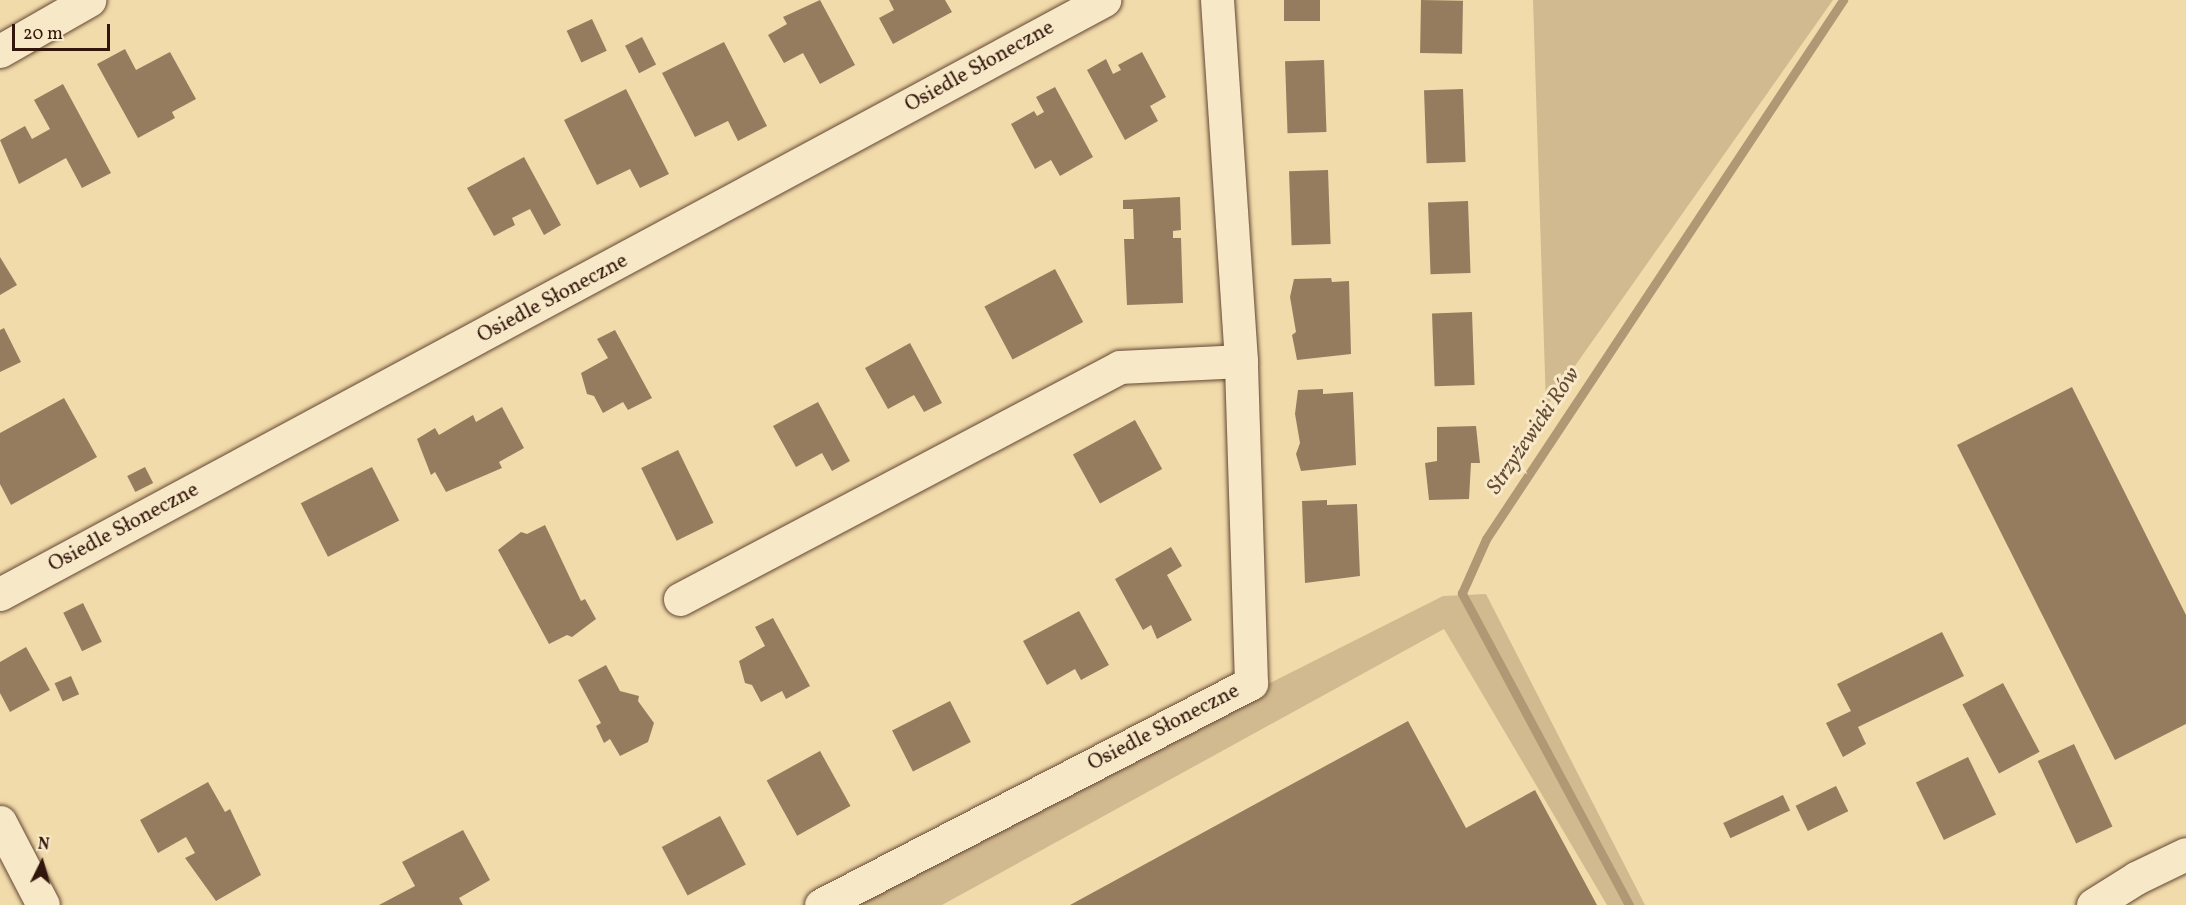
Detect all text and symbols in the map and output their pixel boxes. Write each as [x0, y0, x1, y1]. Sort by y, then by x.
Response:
scale bar [15, 12, 112, 50]
street label: Osiedle Słoneczne [901, 16, 1059, 118]
text: 20 m [23, 22, 63, 47]
street label: Osiedle Słoneczne [473, 249, 633, 349]
water label: Strzyżewicki Rów [1482, 362, 1586, 500]
street label: Osiedle Słoneczne [44, 478, 204, 578]
street label: Osiedle Słoneczne [1084, 679, 1244, 777]
north arrow [12, 833, 72, 893]
text: N [37, 834, 50, 857]

